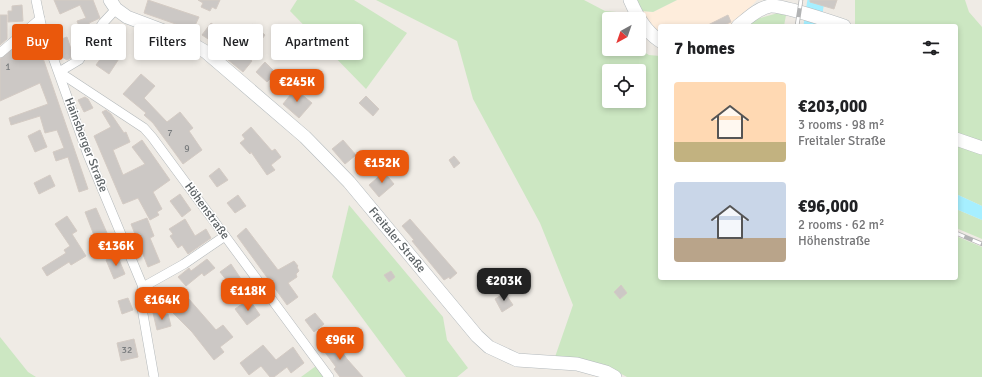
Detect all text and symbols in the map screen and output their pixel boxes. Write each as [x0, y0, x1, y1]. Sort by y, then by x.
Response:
north arrow [602, 12, 646, 56]
map controls [602, 12, 646, 108]
chip: Buy [12, 24, 63, 60]
chip: Rent [71, 24, 126, 60]
chip: Filters [134, 24, 200, 60]
chip: New [208, 24, 263, 60]
chip: Apartment [271, 24, 363, 60]
icon: filters [920, 37, 942, 59]
text: 7 homes [674, 38, 735, 59]
house number: 1 [5, 61, 11, 73]
button: locate [602, 64, 646, 108]
pin: €245K [269, 69, 325, 103]
text: €245K [279, 74, 315, 90]
street label: Hainsberger Straße [61, 96, 111, 194]
text: €203,000 [798, 96, 867, 117]
icon: home [706, 98, 754, 146]
text: 3 rooms · 98 m² [798, 117, 884, 133]
house number: 7 [167, 127, 173, 139]
text: Freitaler Straße [798, 133, 886, 149]
house number: 9 [184, 143, 190, 155]
pin: €152K [354, 150, 410, 184]
text: €152K [364, 155, 400, 171]
street label: Höhenstraße [181, 180, 233, 242]
text: €96,000 [798, 196, 858, 217]
icon: home [706, 198, 754, 246]
street label: Freitaler Straße [365, 204, 429, 276]
text: 2 rooms · 62 m² [798, 217, 884, 233]
pin: €136K [88, 233, 144, 267]
text: Höhenstraße [798, 233, 870, 249]
text: €136K [98, 238, 134, 254]
pin: €203K [476, 268, 532, 302]
text: €203K [486, 273, 522, 289]
pin: €118K [220, 278, 276, 312]
text: €118K [230, 283, 266, 299]
pin: €164K [134, 287, 190, 321]
text: €164K [144, 292, 180, 308]
pin: €96K [316, 327, 364, 361]
text: €96K [325, 332, 355, 348]
house number: 32 [122, 344, 132, 356]

